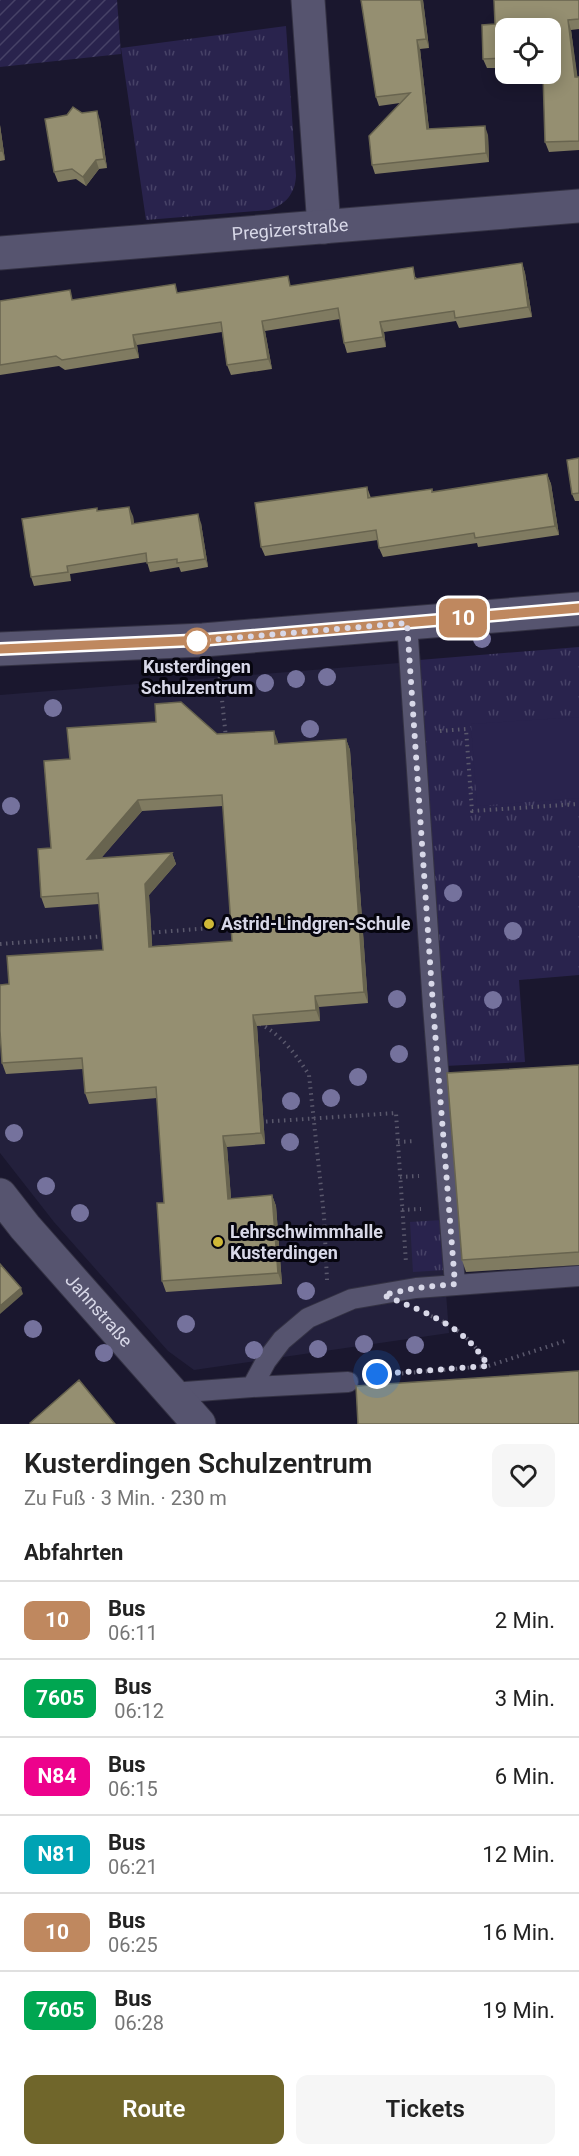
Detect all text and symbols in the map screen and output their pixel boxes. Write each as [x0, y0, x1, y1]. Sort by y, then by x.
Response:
map controls [495, 18, 561, 84]
button: locate [495, 18, 561, 84]
street label: Pregizerstraße [231, 214, 349, 244]
line badge: 10 [436, 598, 490, 638]
text: 10 [451, 606, 475, 630]
marker: Kusterdingen Schulzentrum [184, 628, 210, 654]
place label: Kusterdingen Schulzentrum [141, 656, 253, 698]
place label: Astrid-Lindgren-Schule [221, 913, 411, 934]
marker: Astrid-Lindgren-Schule [202, 917, 216, 931]
place label: Lehrschwimmhalle Kusterdingen [230, 1221, 383, 1263]
marker: Lehrschwimmhalle Kusterdingen [211, 1235, 225, 1249]
street label: Jahnstraße [61, 1269, 137, 1351]
your location [362, 1359, 392, 1389]
button: heart [492, 1444, 555, 1507]
text: Kusterdingen Schulzentrum [24, 1447, 372, 1480]
text: Zu Fuß · 3 Min. · 230 m [24, 1486, 227, 1510]
text: Abfahrten [24, 1540, 123, 1565]
text: Bus [108, 1596, 146, 1621]
text: 10 [45, 1608, 69, 1632]
text: 2 Min. [495, 1608, 555, 1633]
text: 06:11 [108, 1621, 158, 1645]
text: Bus [114, 1674, 152, 1699]
text: 7605 [36, 1686, 84, 1710]
text: 3 Min. [495, 1686, 555, 1711]
text: 06:12 [114, 1699, 164, 1723]
text: Bus [108, 1752, 146, 1777]
text: N84 [38, 1764, 76, 1788]
text: 6 Min. [495, 1764, 555, 1789]
text: 06:15 [108, 1777, 158, 1801]
text: Bus [108, 1830, 146, 1855]
text: N81 [38, 1842, 76, 1866]
text: 12 Min. [482, 1842, 555, 1867]
text: 06:21 [108, 1855, 158, 1879]
text: Bus [108, 1908, 146, 1933]
text: 10 [45, 1920, 69, 1944]
text: 16 Min. [482, 1920, 555, 1945]
text: 06:25 [108, 1933, 158, 1957]
text: Bus [114, 1986, 152, 2011]
text: 7605 [36, 1998, 84, 2022]
text: 19 Min. [482, 1998, 555, 2023]
text: 06:28 [114, 2011, 164, 2035]
button: Route [24, 2075, 284, 2144]
button: Tickets [296, 2075, 555, 2144]

